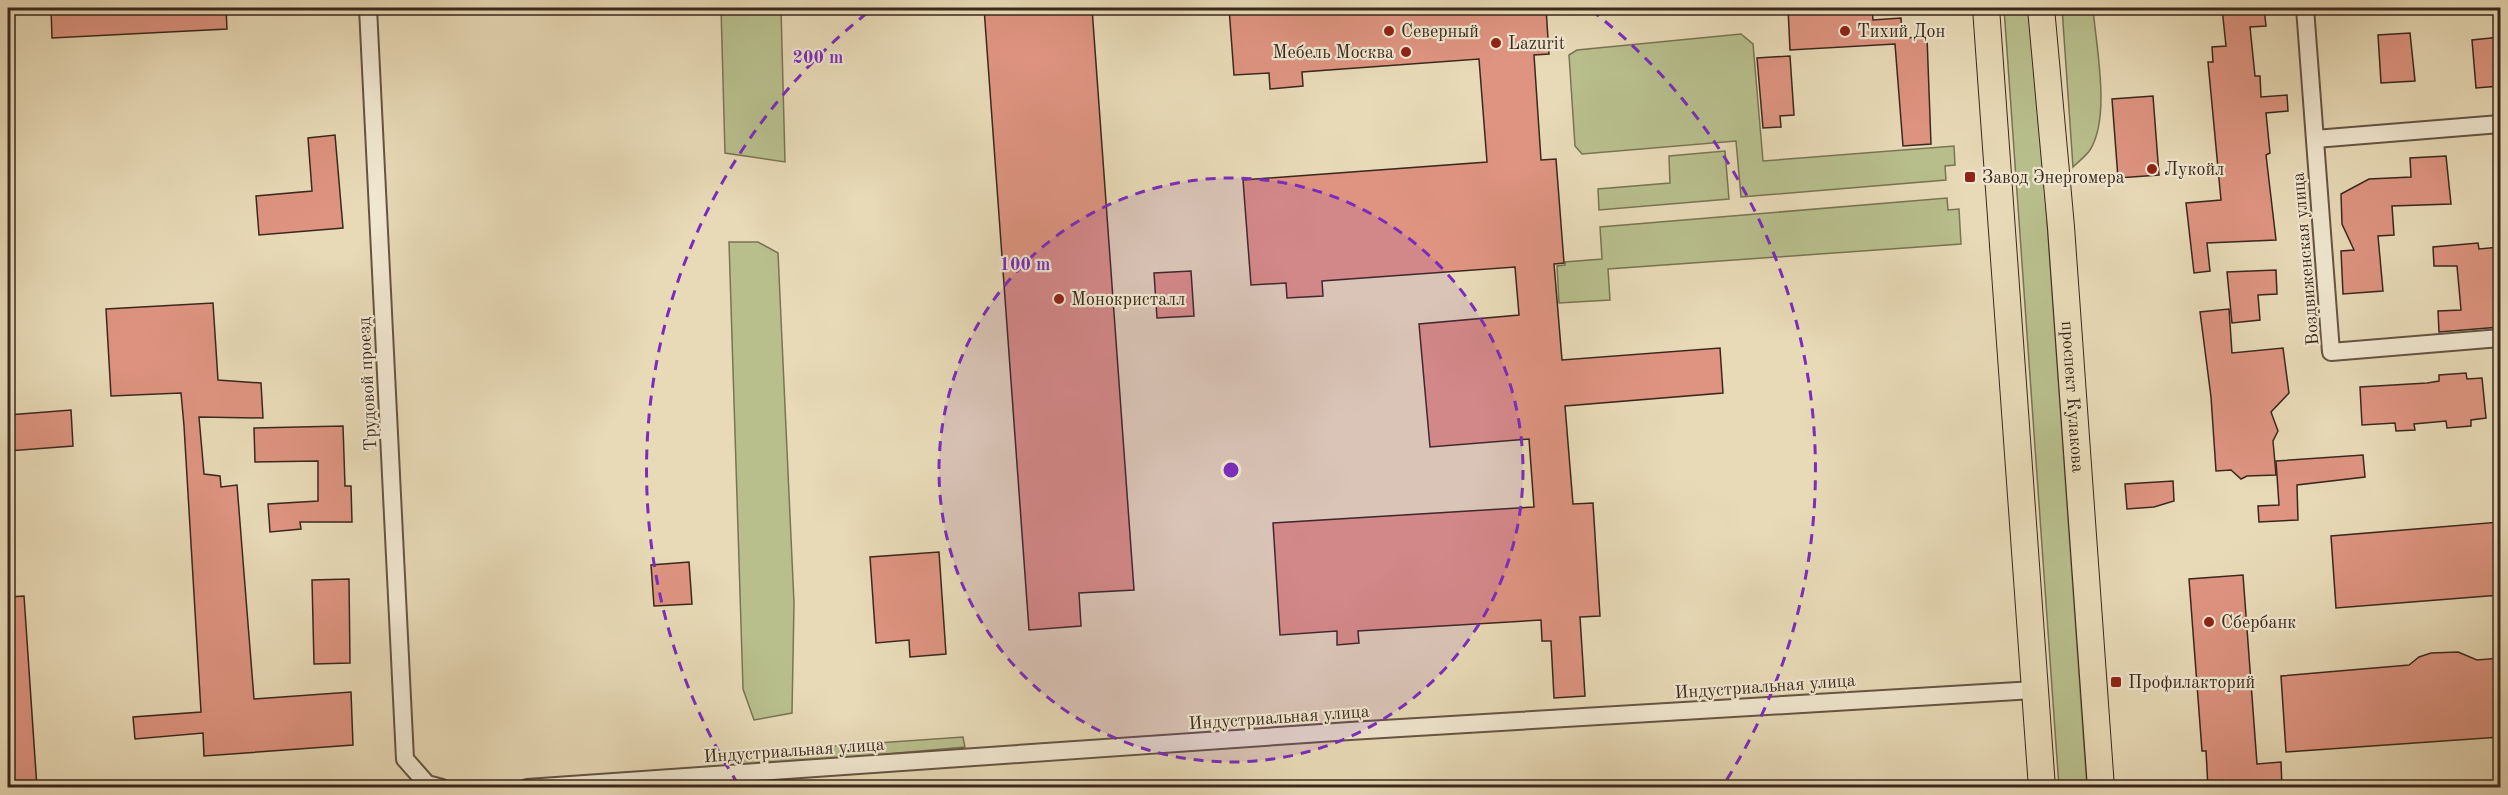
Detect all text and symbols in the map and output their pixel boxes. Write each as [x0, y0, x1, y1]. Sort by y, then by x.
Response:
place label: Северный [1401, 23, 1479, 41]
place label: Тихий Дон [1857, 23, 1946, 41]
marker: Северный [1382, 24, 1396, 38]
marker: Тихий Дон [1838, 24, 1852, 38]
place label: Lazurit [1508, 35, 1565, 53]
marker: Lazurit [1489, 36, 1503, 50]
place label: Мебель Москва [1273, 44, 1394, 62]
marker: Мебель Москва [1399, 45, 1413, 59]
text: 200 m [793, 49, 843, 67]
place label: Лукойл [2164, 161, 2224, 179]
marker: Лукойл [2145, 162, 2159, 176]
place label: Завод Энергомера [1982, 169, 2125, 187]
marker: Завод Энергомера [1963, 170, 1977, 184]
street label: Воздвиженская улица [2289, 172, 2323, 346]
text: 100 m [1000, 256, 1050, 274]
place label: Монокристалл [1071, 291, 1185, 309]
marker: Монокристалл [1052, 292, 1066, 306]
street label: Трудовой проезд [356, 317, 380, 451]
street label: проспект Кулакова [2058, 320, 2086, 473]
centre of rings [1221, 460, 1241, 480]
place label: Сбербанк [2221, 614, 2296, 632]
marker: Сбербанк [2202, 615, 2216, 629]
street label: Индустриальная улица [1674, 672, 1856, 702]
place label: Профилакторий [2128, 674, 2255, 693]
marker: Профилакторий [2109, 675, 2123, 689]
street label: Индустриальная улица [1188, 703, 1370, 733]
street label: Индустриальная улица [703, 736, 885, 766]

